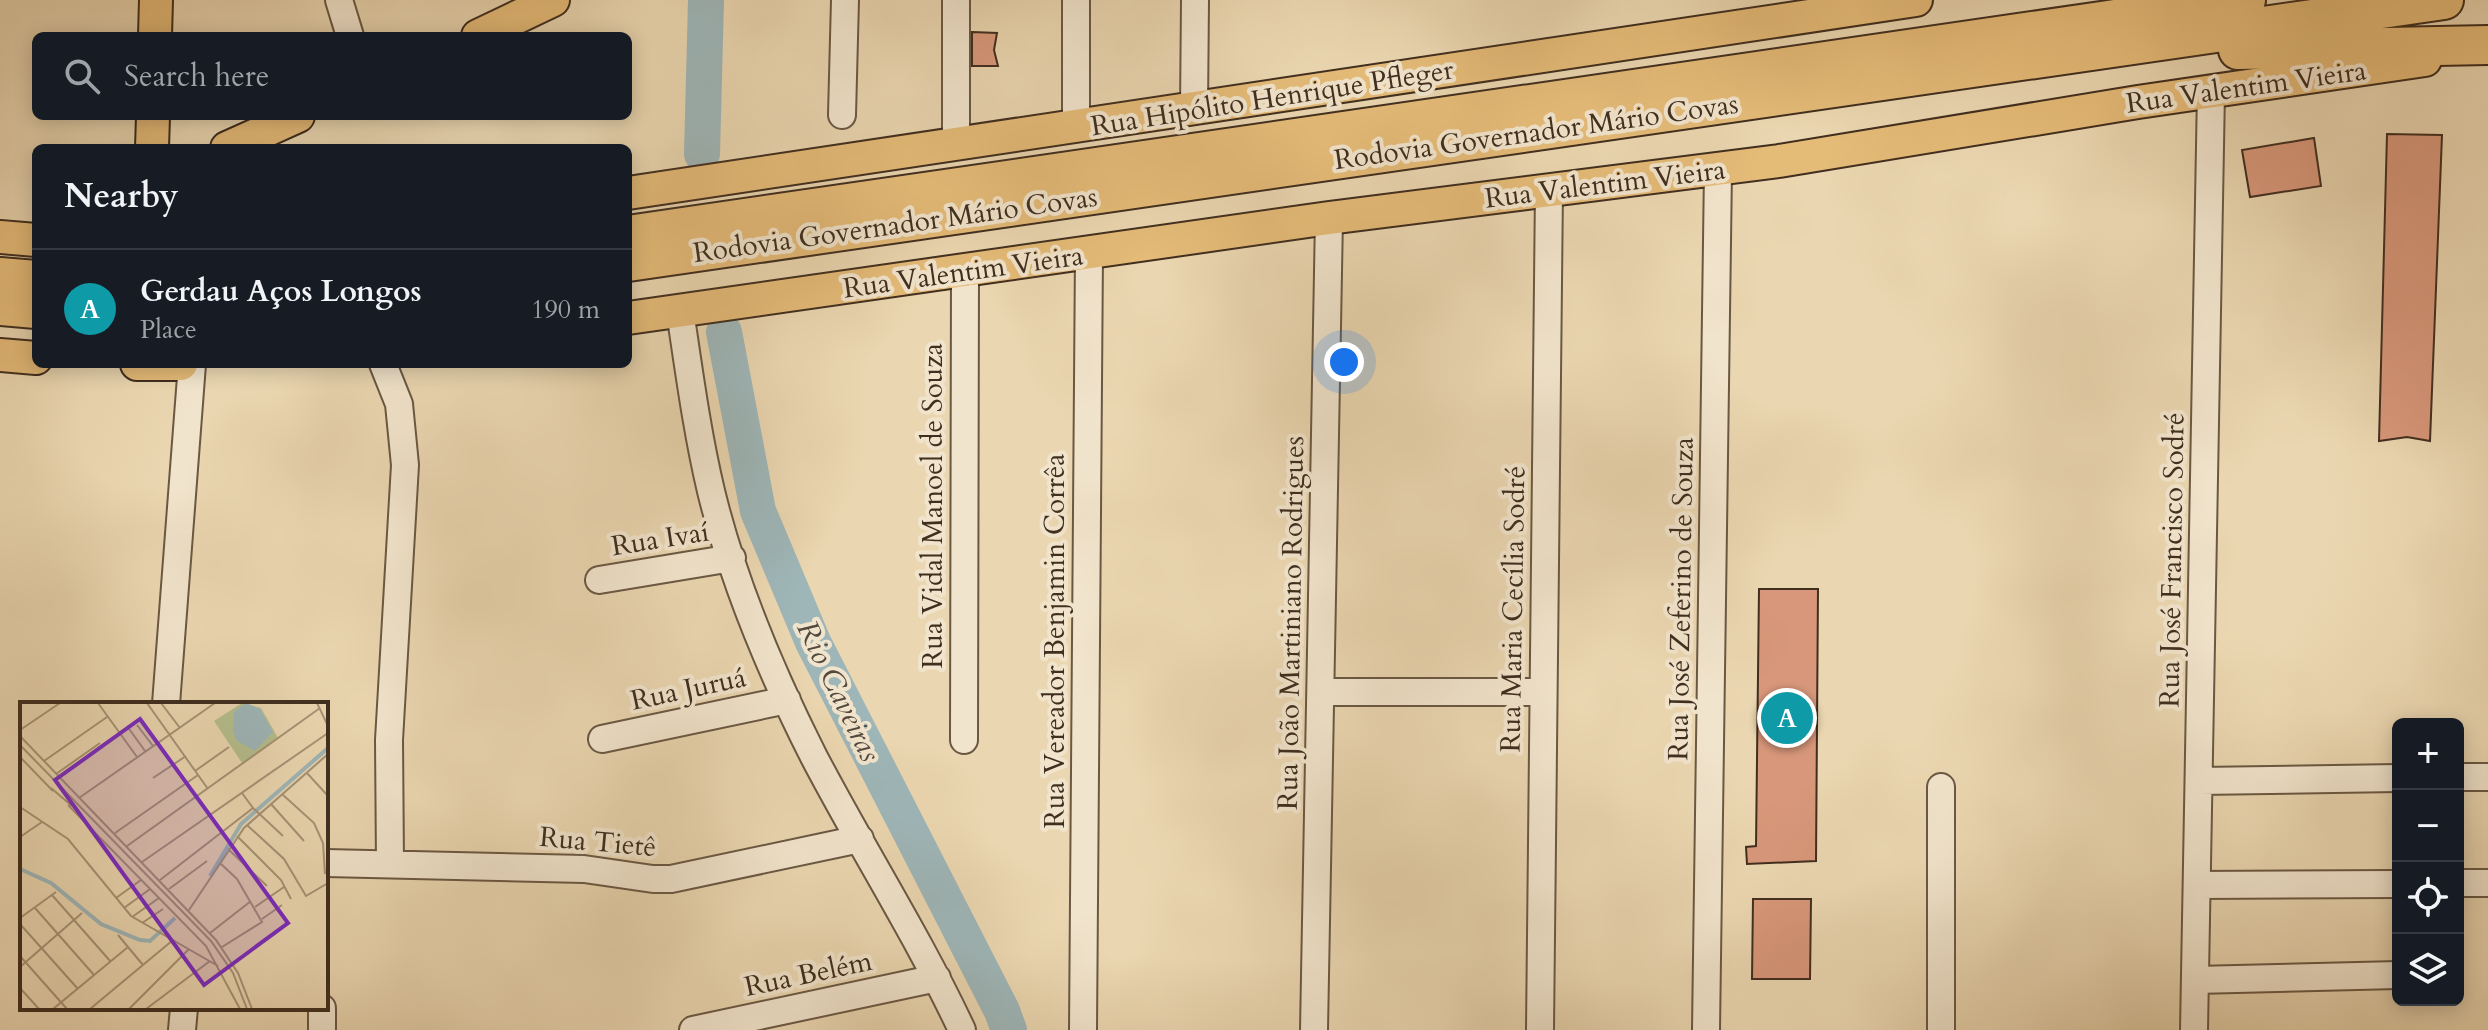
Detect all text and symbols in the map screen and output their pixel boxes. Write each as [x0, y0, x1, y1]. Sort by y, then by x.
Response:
search box [32, 32, 632, 120]
street label: Rua Hipólito Henrique Pfleger [1088, 50, 1457, 145]
street label: Rua Valentim Vieira [2124, 51, 2369, 123]
icon: search [60, 54, 104, 98]
text: Search here [124, 56, 269, 97]
street label: Rodovia Governador Mário Covas [1332, 85, 1741, 179]
street label: Rua Valentim Vieira [1483, 150, 1728, 218]
text: Nearby [64, 173, 179, 219]
street label: Rodovia Governador Mário Covas [691, 178, 1100, 272]
street label: Rua Valentim Vieira [841, 236, 1086, 308]
text: Gerdau Aços Longos [140, 271, 422, 312]
text: A [80, 292, 100, 327]
text: 190 m [531, 292, 600, 327]
text: Place [140, 312, 197, 347]
your location [1324, 342, 1364, 382]
street label: Rua Vidal Manoel de Souza [914, 343, 952, 669]
street label: Rua José Francisco Sodré [2150, 412, 2194, 708]
street label: Rua João Martiniano Rodrigues [1269, 436, 1313, 811]
street label: Rua José Zeferino de Souza [1659, 437, 1703, 761]
street label: Rua Vereador Benjamin Corrêa [1036, 454, 1074, 828]
street label: Rua Maria Cecília Sodré [1491, 465, 1535, 753]
street label: Rua Ivaí [609, 513, 712, 565]
water label: Rio Caveiras [787, 614, 890, 769]
street label: Rua Juruá [627, 658, 749, 720]
pin: A [1761, 688, 1813, 748]
inset map [20, 702, 328, 1010]
map controls [2392, 718, 2464, 1006]
button: + [2392, 718, 2464, 790]
button: − [2392, 790, 2464, 862]
street label: Rua Tietê [538, 818, 658, 866]
button: locate [2392, 862, 2464, 934]
button: layers [2392, 934, 2464, 1006]
street label: Rua Belém [741, 942, 876, 1006]

